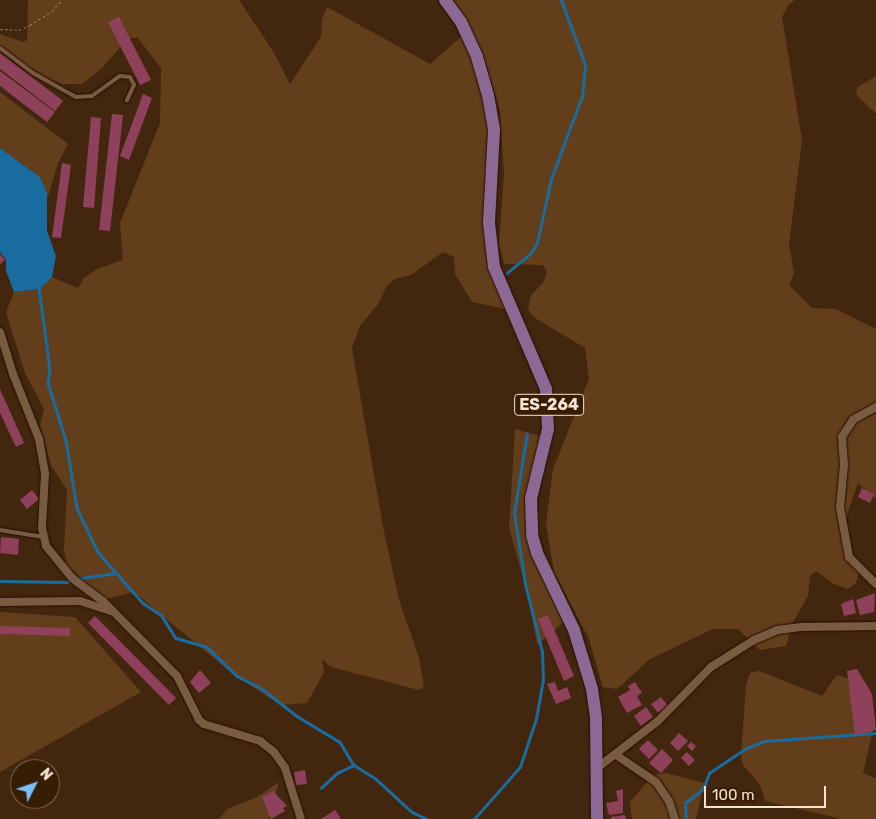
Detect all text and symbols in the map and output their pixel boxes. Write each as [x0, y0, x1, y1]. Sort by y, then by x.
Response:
road number: ES-264 [514, 392, 584, 418]
north arrow [10, 759, 60, 809]
text: N [36, 765, 56, 784]
scale bar [706, 776, 828, 808]
text: 100 m [712, 786, 754, 804]

